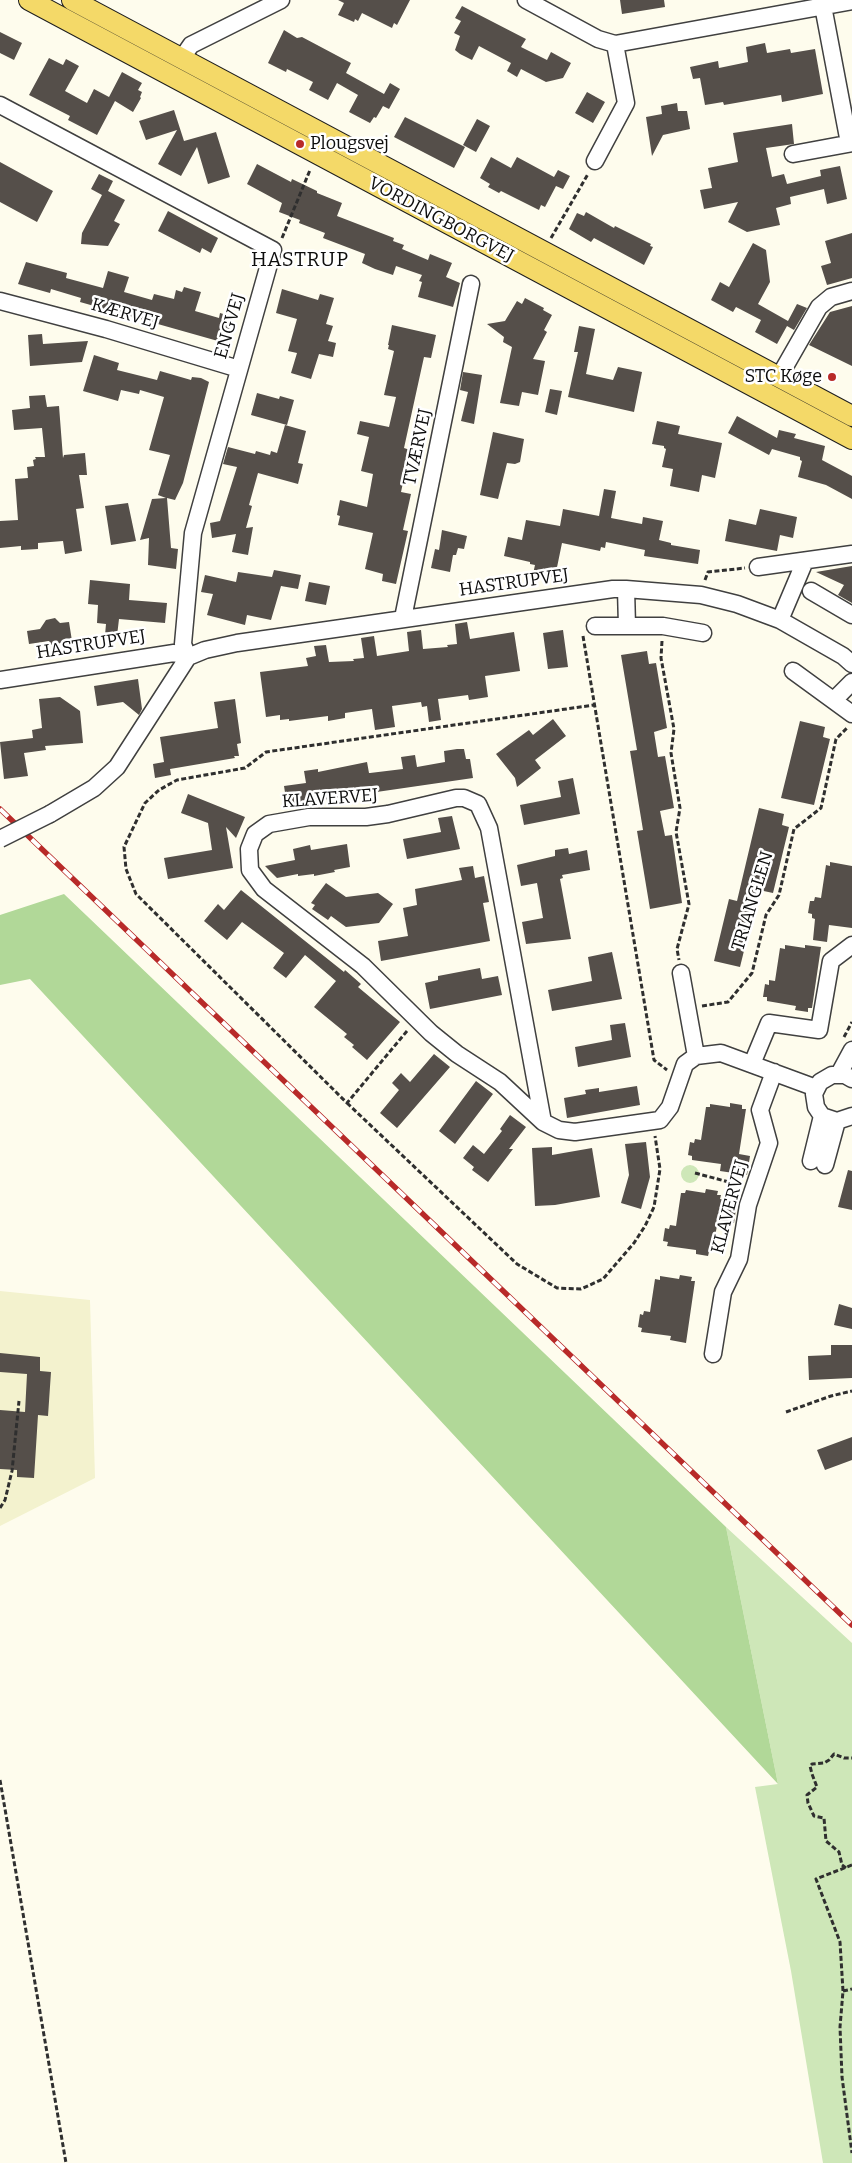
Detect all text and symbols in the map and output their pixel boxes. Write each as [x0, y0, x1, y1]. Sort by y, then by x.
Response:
place label: Plougsvej [310, 133, 389, 155]
marker: Plougsvej [294, 138, 306, 150]
street label: VORDINGBORGVEJ [365, 173, 517, 267]
district label: HASTRUP [250, 248, 350, 272]
street label: ENGVEJ [210, 291, 250, 361]
street label: KÆRVEJ [89, 294, 161, 334]
place label: STC Køge [744, 366, 822, 388]
marker: STC Køge [826, 371, 838, 383]
street label: TVÆRVEJ [399, 407, 437, 487]
street label: HASTRUPVEJ [458, 565, 570, 601]
street label: HASTRUPVEJ [35, 626, 147, 664]
street label: KLAVERVEJ [281, 785, 379, 813]
street label: TRIANGLEN [728, 849, 778, 953]
street label: KLAVERVEJ [707, 1158, 753, 1256]

